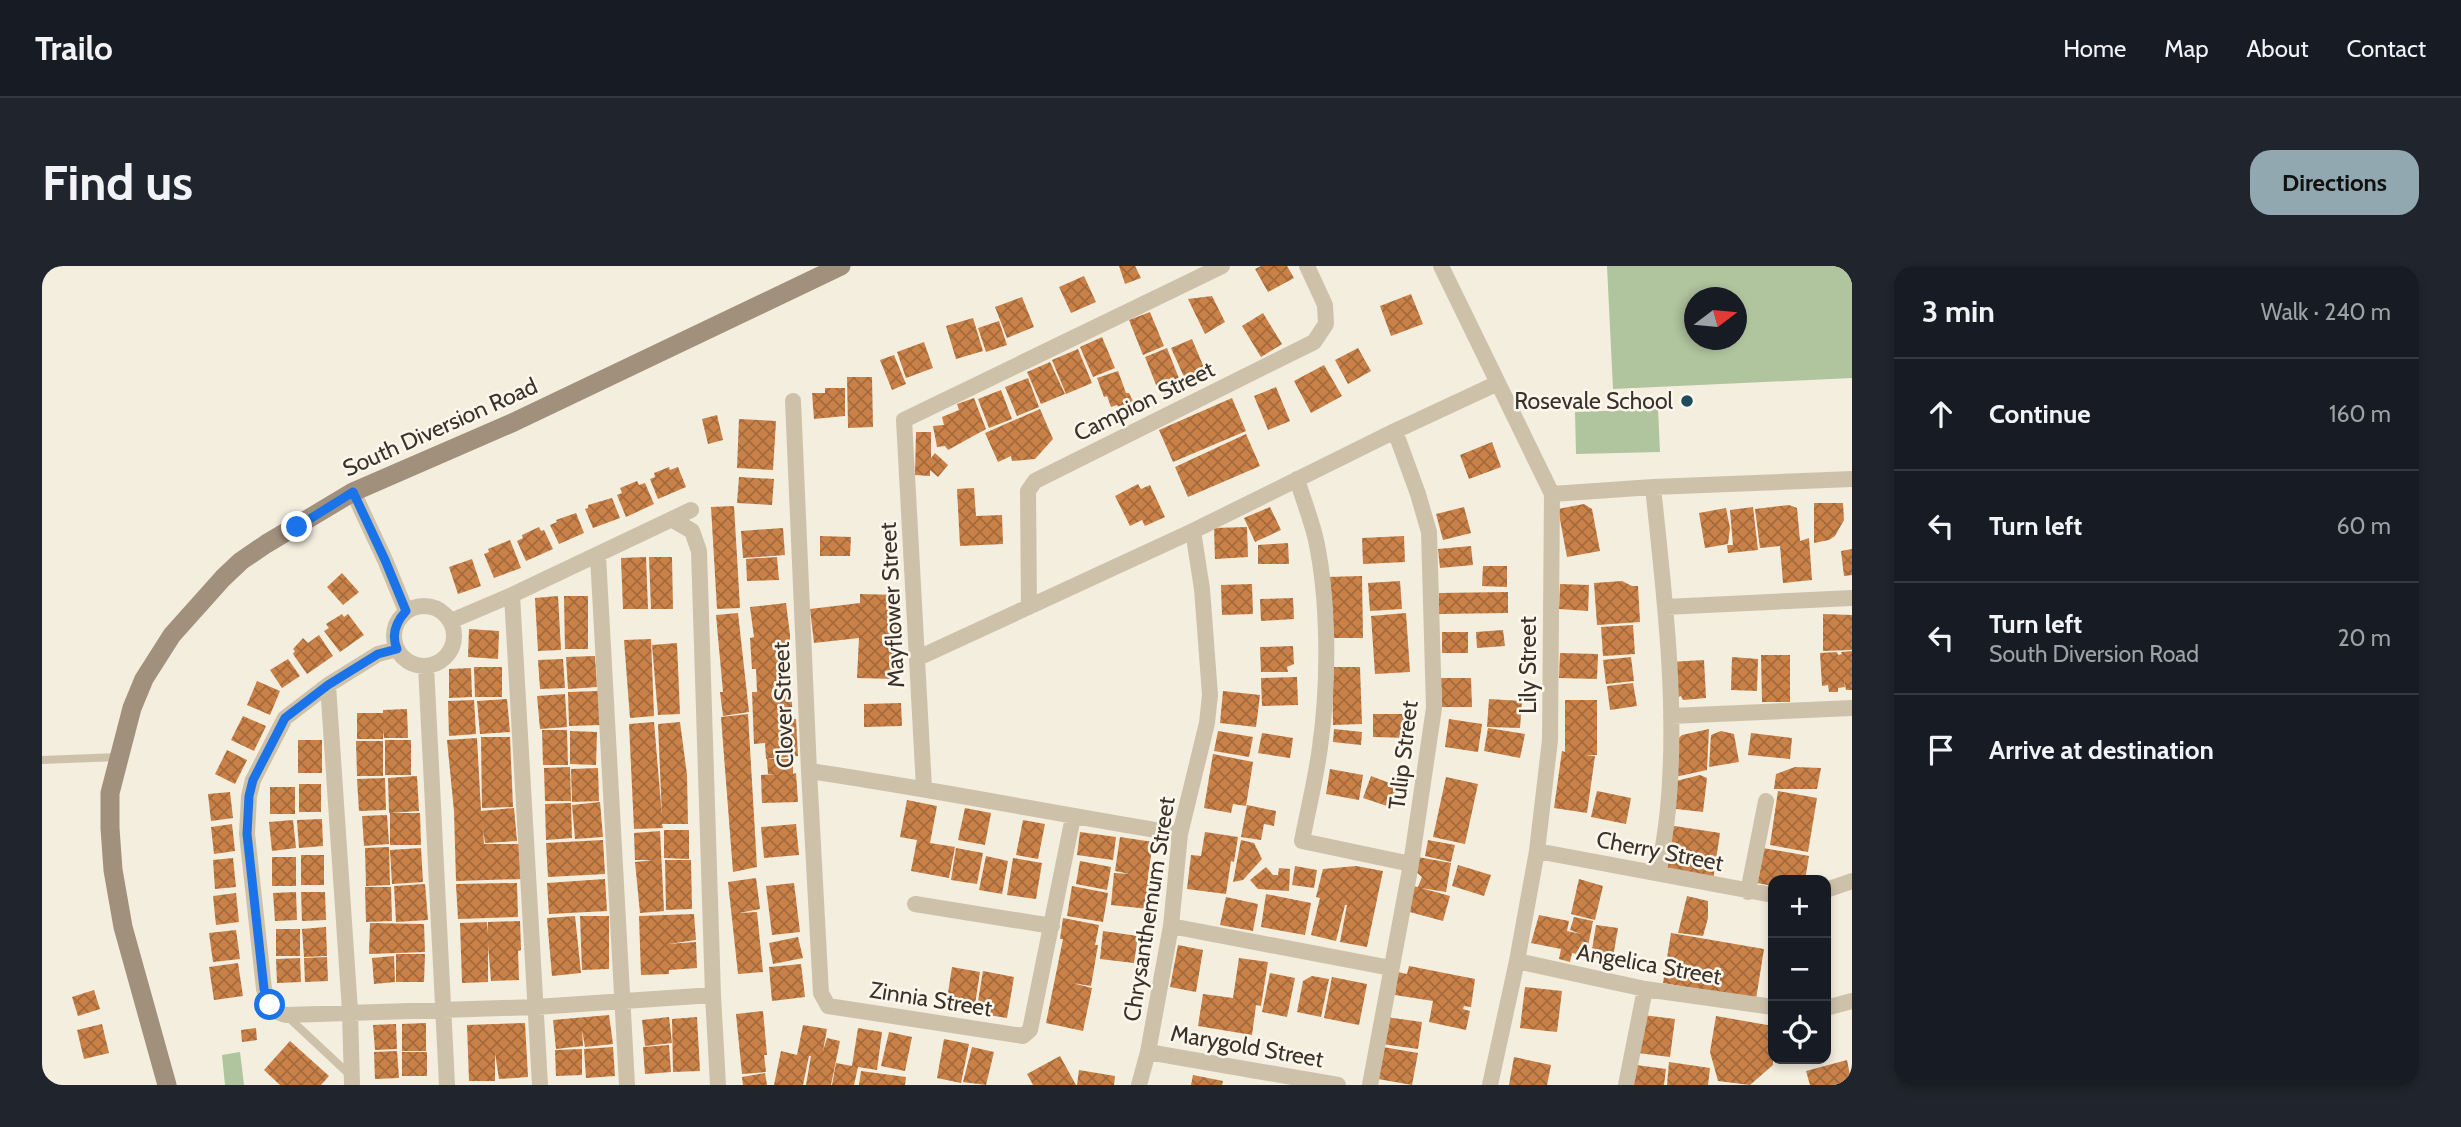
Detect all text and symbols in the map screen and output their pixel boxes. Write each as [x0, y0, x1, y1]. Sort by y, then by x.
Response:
text: Trailo [35, 28, 113, 68]
text: Home [2063, 34, 2126, 63]
text: Map [2164, 34, 2209, 63]
text: About [2247, 34, 2309, 63]
text: Contact [2347, 34, 2426, 63]
button: Directions [2250, 150, 2419, 215]
text: Find us [42, 153, 193, 212]
north arrow [1684, 287, 1747, 350]
text: 3 min [1922, 293, 1995, 330]
text: Walk · 240 m [2261, 298, 2391, 326]
street label: Campion Street [1069, 355, 1219, 447]
street label: South Diversion Road [338, 371, 542, 483]
place label: Rosevale School [1514, 387, 1674, 415]
marker: Rosevale School [1679, 393, 1695, 409]
icon: ahead [1922, 395, 1960, 433]
text: Continue [1989, 398, 2091, 430]
text: 160 m [2329, 400, 2391, 428]
icon: left [1922, 507, 1960, 545]
text: Turn left [1989, 510, 2082, 542]
route end [281, 511, 312, 542]
text: 60 m [2337, 512, 2391, 540]
street label: Mayflower Street [874, 521, 910, 689]
text: Turn left [1989, 608, 2082, 640]
street label: Lily Street [1514, 616, 1542, 714]
icon: left [1922, 619, 1960, 657]
text: 20 m [2338, 624, 2391, 652]
text: South Diversion Road [1989, 640, 2199, 668]
street label: Clover Street [767, 641, 799, 769]
street label: Tulip Street [1382, 699, 1424, 811]
icon: arrive [1922, 731, 1960, 769]
text: Arrive at destination [1989, 734, 2214, 766]
street label: Chrysanthemum Street [1117, 794, 1181, 1023]
street label: Cherry Street [1594, 825, 1726, 877]
map controls [1768, 875, 1831, 1064]
button: + [1768, 875, 1831, 938]
street label: Angelica Street [1575, 938, 1724, 991]
button: − [1768, 938, 1831, 1001]
street label: Zinnia Street [868, 976, 994, 1023]
route start [254, 989, 285, 1020]
button: locate [1768, 1001, 1831, 1064]
street label: Marygold Street [1168, 1019, 1326, 1073]

